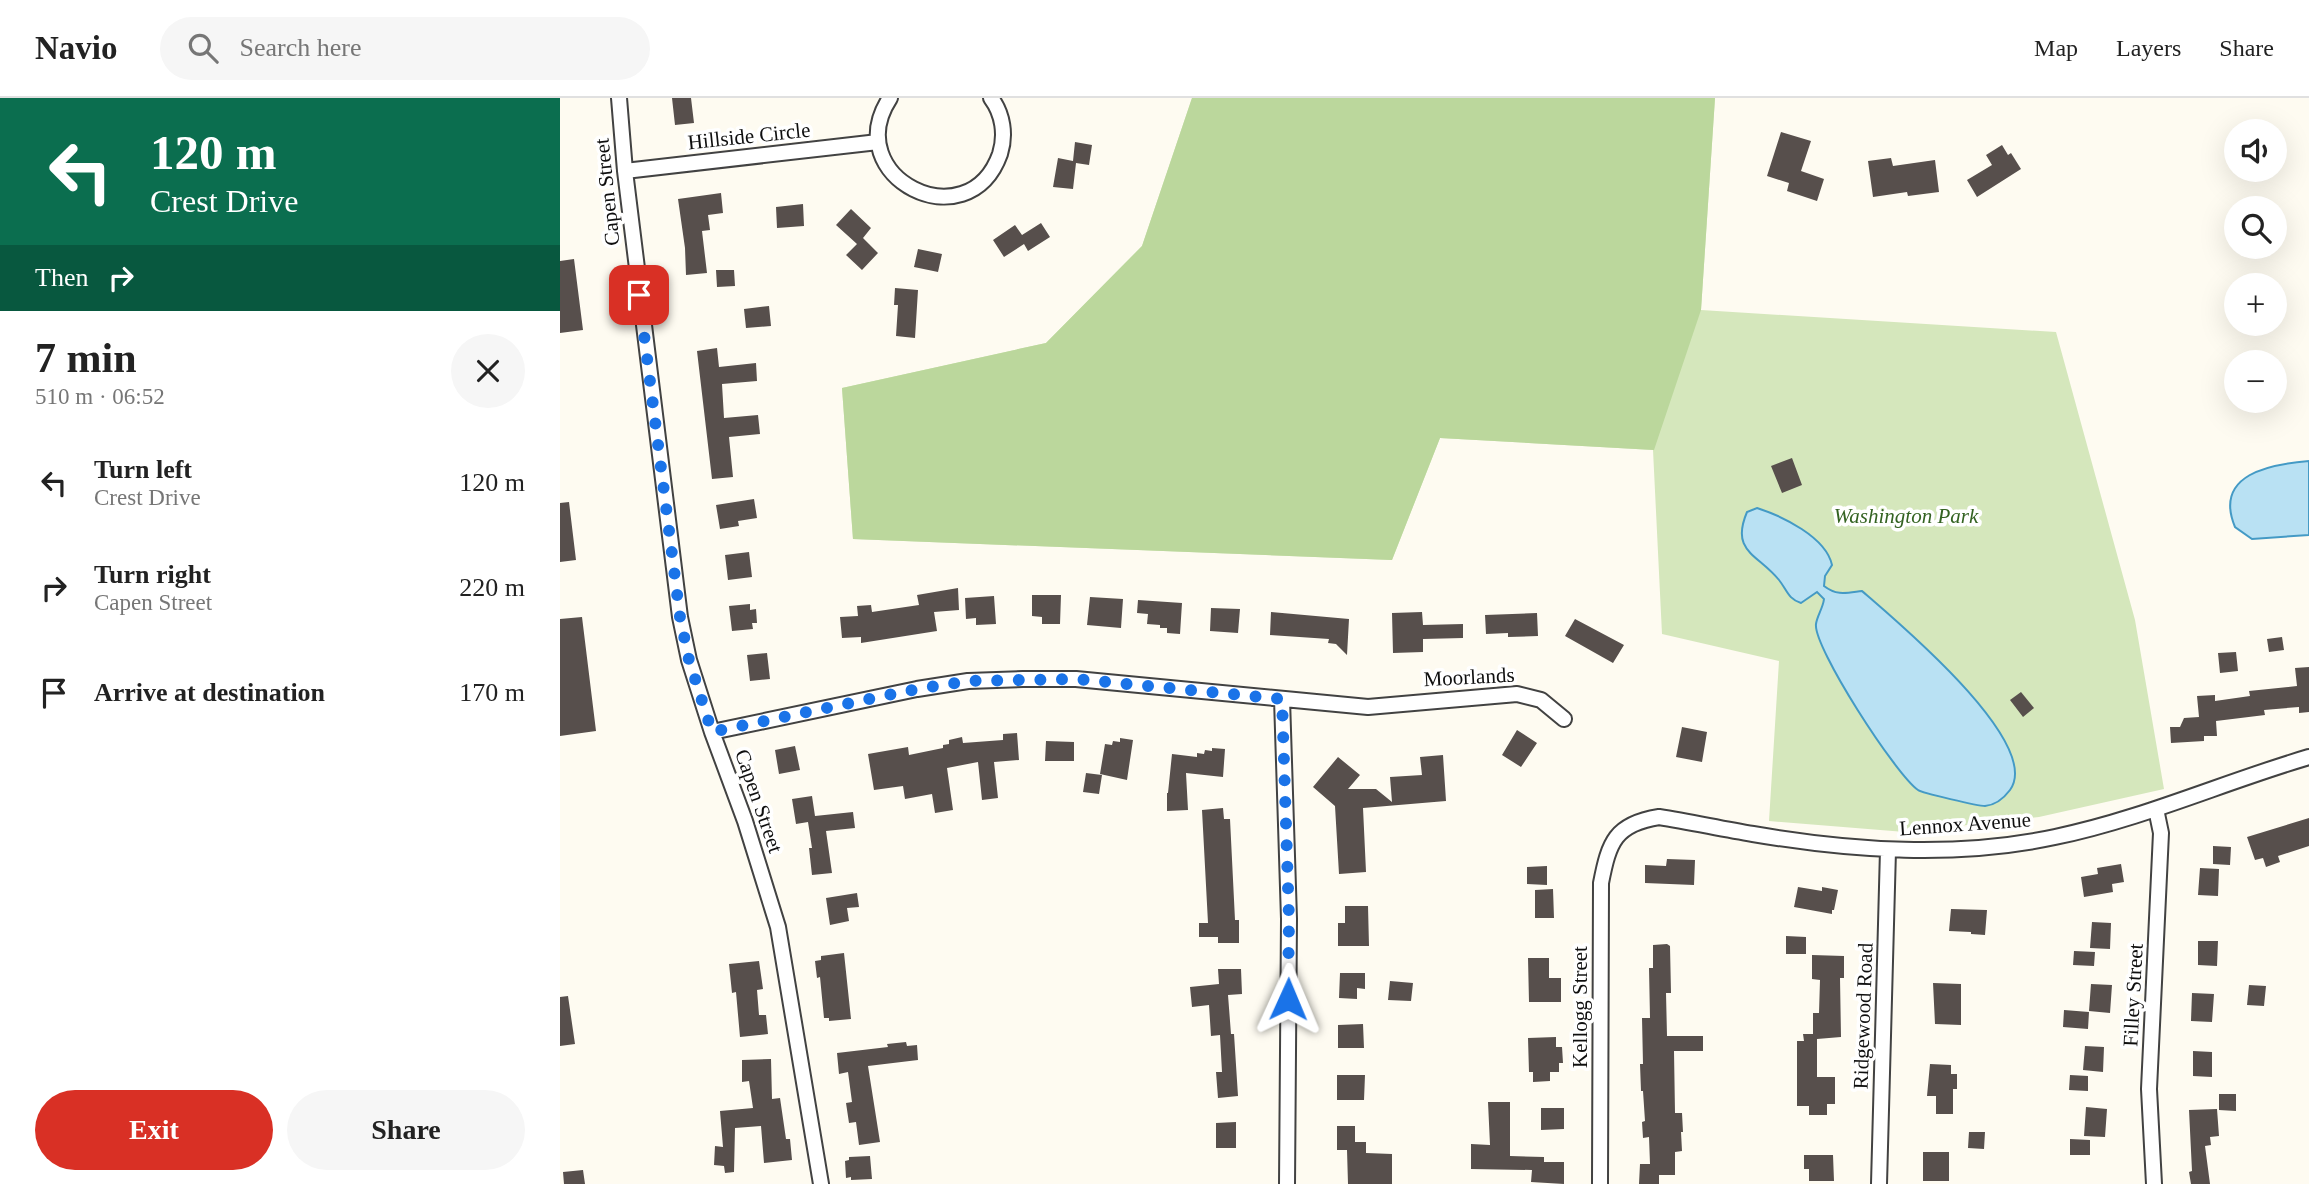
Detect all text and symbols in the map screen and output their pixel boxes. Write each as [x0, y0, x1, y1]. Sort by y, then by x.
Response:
search box [160, 17, 650, 80]
icon: search [184, 29, 222, 67]
text: Navio [35, 30, 118, 66]
text: Search here [240, 33, 361, 62]
text: Map [2034, 35, 2078, 61]
text: Layers [2116, 35, 2181, 61]
text: Share [2219, 35, 2274, 61]
street label: Hillside Circle [687, 118, 811, 154]
map controls [2224, 119, 2287, 413]
button: sound [2224, 119, 2287, 182]
text: 120 m [150, 125, 277, 180]
icon: left [35, 126, 126, 217]
street label: Capen Street [589, 137, 625, 247]
text: Crest Drive [150, 183, 298, 219]
button: search [2224, 196, 2287, 259]
icon: right [102, 259, 140, 297]
text: Then [35, 263, 88, 292]
pin [609, 265, 669, 325]
button: + [2224, 273, 2287, 336]
icon: arrive [620, 276, 658, 314]
button: close [451, 334, 525, 408]
text: 7 min [35, 335, 137, 381]
button: − [2224, 350, 2287, 413]
text: 510 m · 06:52 [35, 384, 165, 409]
text: Turn left [94, 455, 192, 484]
icon: left [35, 464, 73, 502]
text: 120 m [459, 468, 525, 497]
text: Crest Drive [94, 485, 201, 510]
park label: Washington Park [1834, 504, 1979, 528]
text: Turn right [94, 560, 211, 589]
icon: right [35, 569, 73, 607]
text: 220 m [459, 573, 525, 602]
text: Capen Street [94, 590, 212, 615]
street label: Moorlands [1423, 663, 1515, 691]
icon: arrive [35, 674, 73, 712]
text: Arrive at destination [94, 678, 325, 707]
text: 170 m [459, 678, 525, 707]
street label: Capen Street [730, 746, 788, 856]
street label: Lennox Avenue [1898, 807, 2032, 841]
street label: Ridgewood Road [1848, 942, 1878, 1090]
street label: Filley Street [2118, 943, 2148, 1047]
street label: Kellogg Street [1568, 946, 1592, 1068]
position arrow [1251, 962, 1325, 1036]
button: Exit [35, 1090, 273, 1170]
button: Share [287, 1090, 525, 1170]

